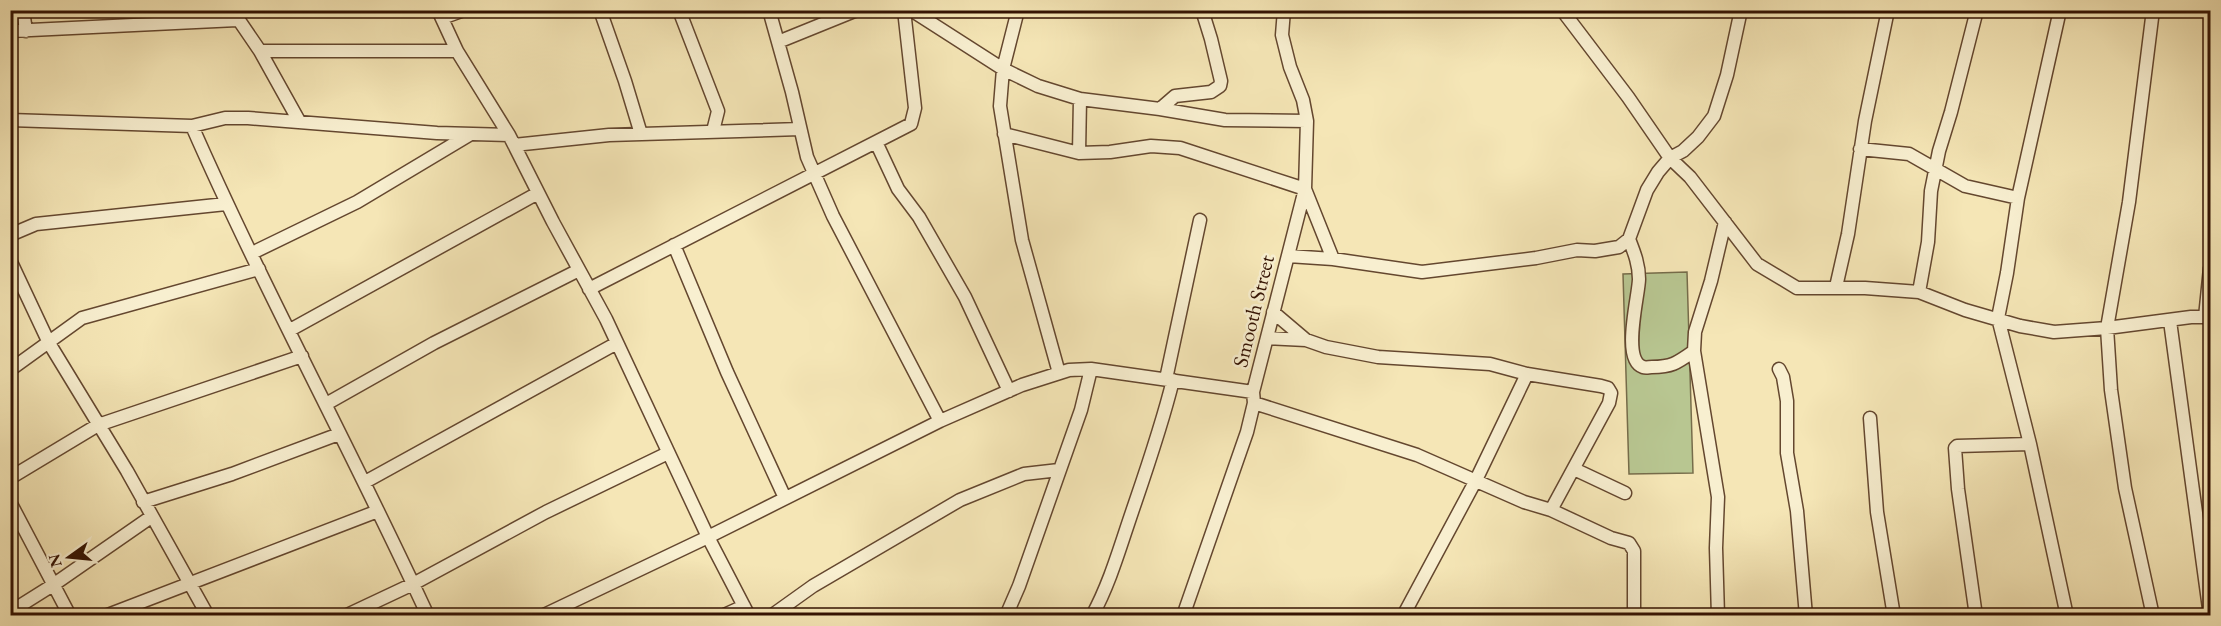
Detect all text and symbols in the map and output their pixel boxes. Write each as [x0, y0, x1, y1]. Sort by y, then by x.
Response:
street label: Smooth Street [1226, 252, 1280, 370]
north arrow [39, 527, 99, 587]
text: N [43, 552, 67, 570]

